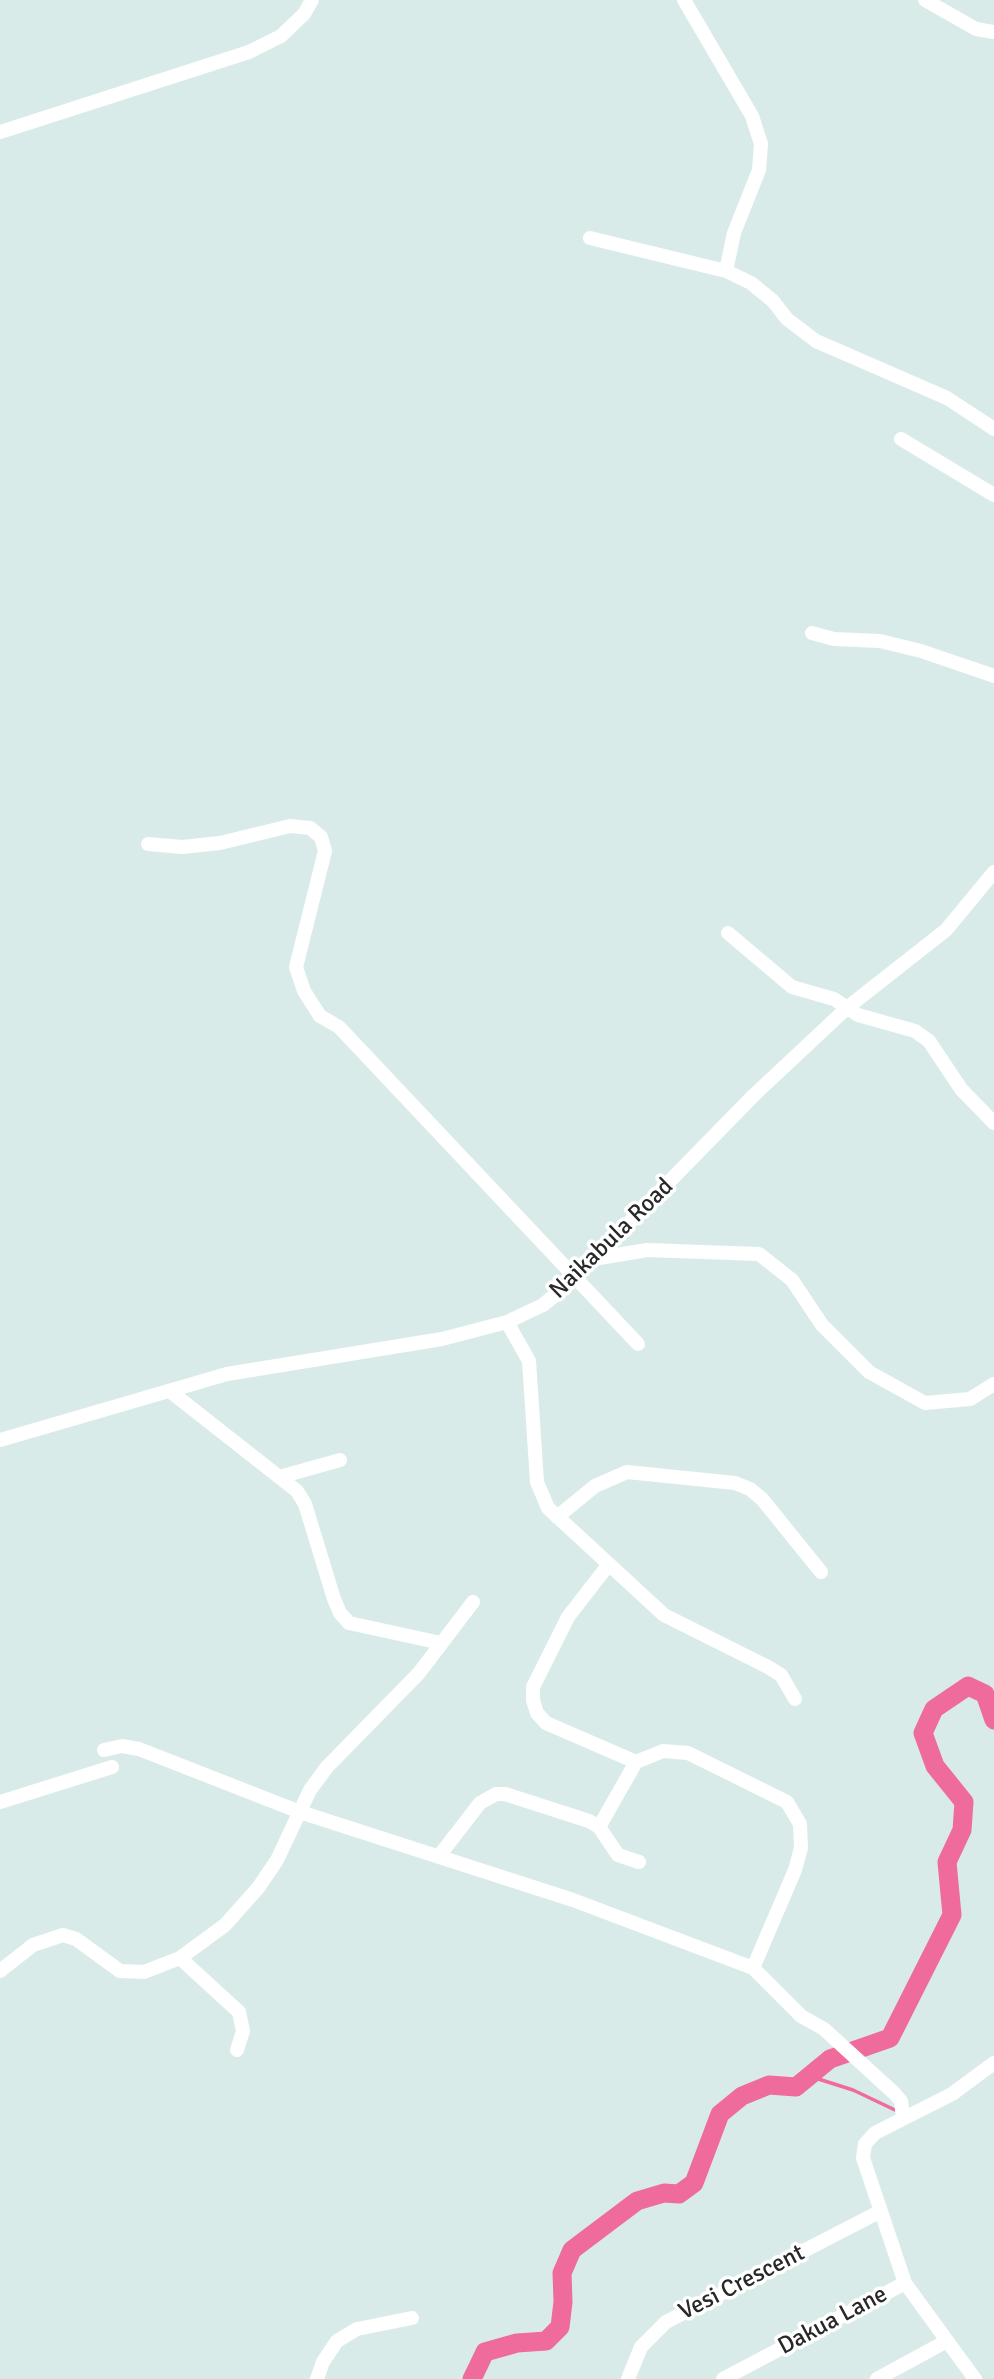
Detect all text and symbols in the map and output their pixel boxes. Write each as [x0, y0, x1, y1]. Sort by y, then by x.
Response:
street label: Naikabula Road [544, 1173, 680, 1305]
street label: Vesi Crescent [674, 2239, 810, 2327]
street label: Dakua Lane [774, 2280, 892, 2362]

